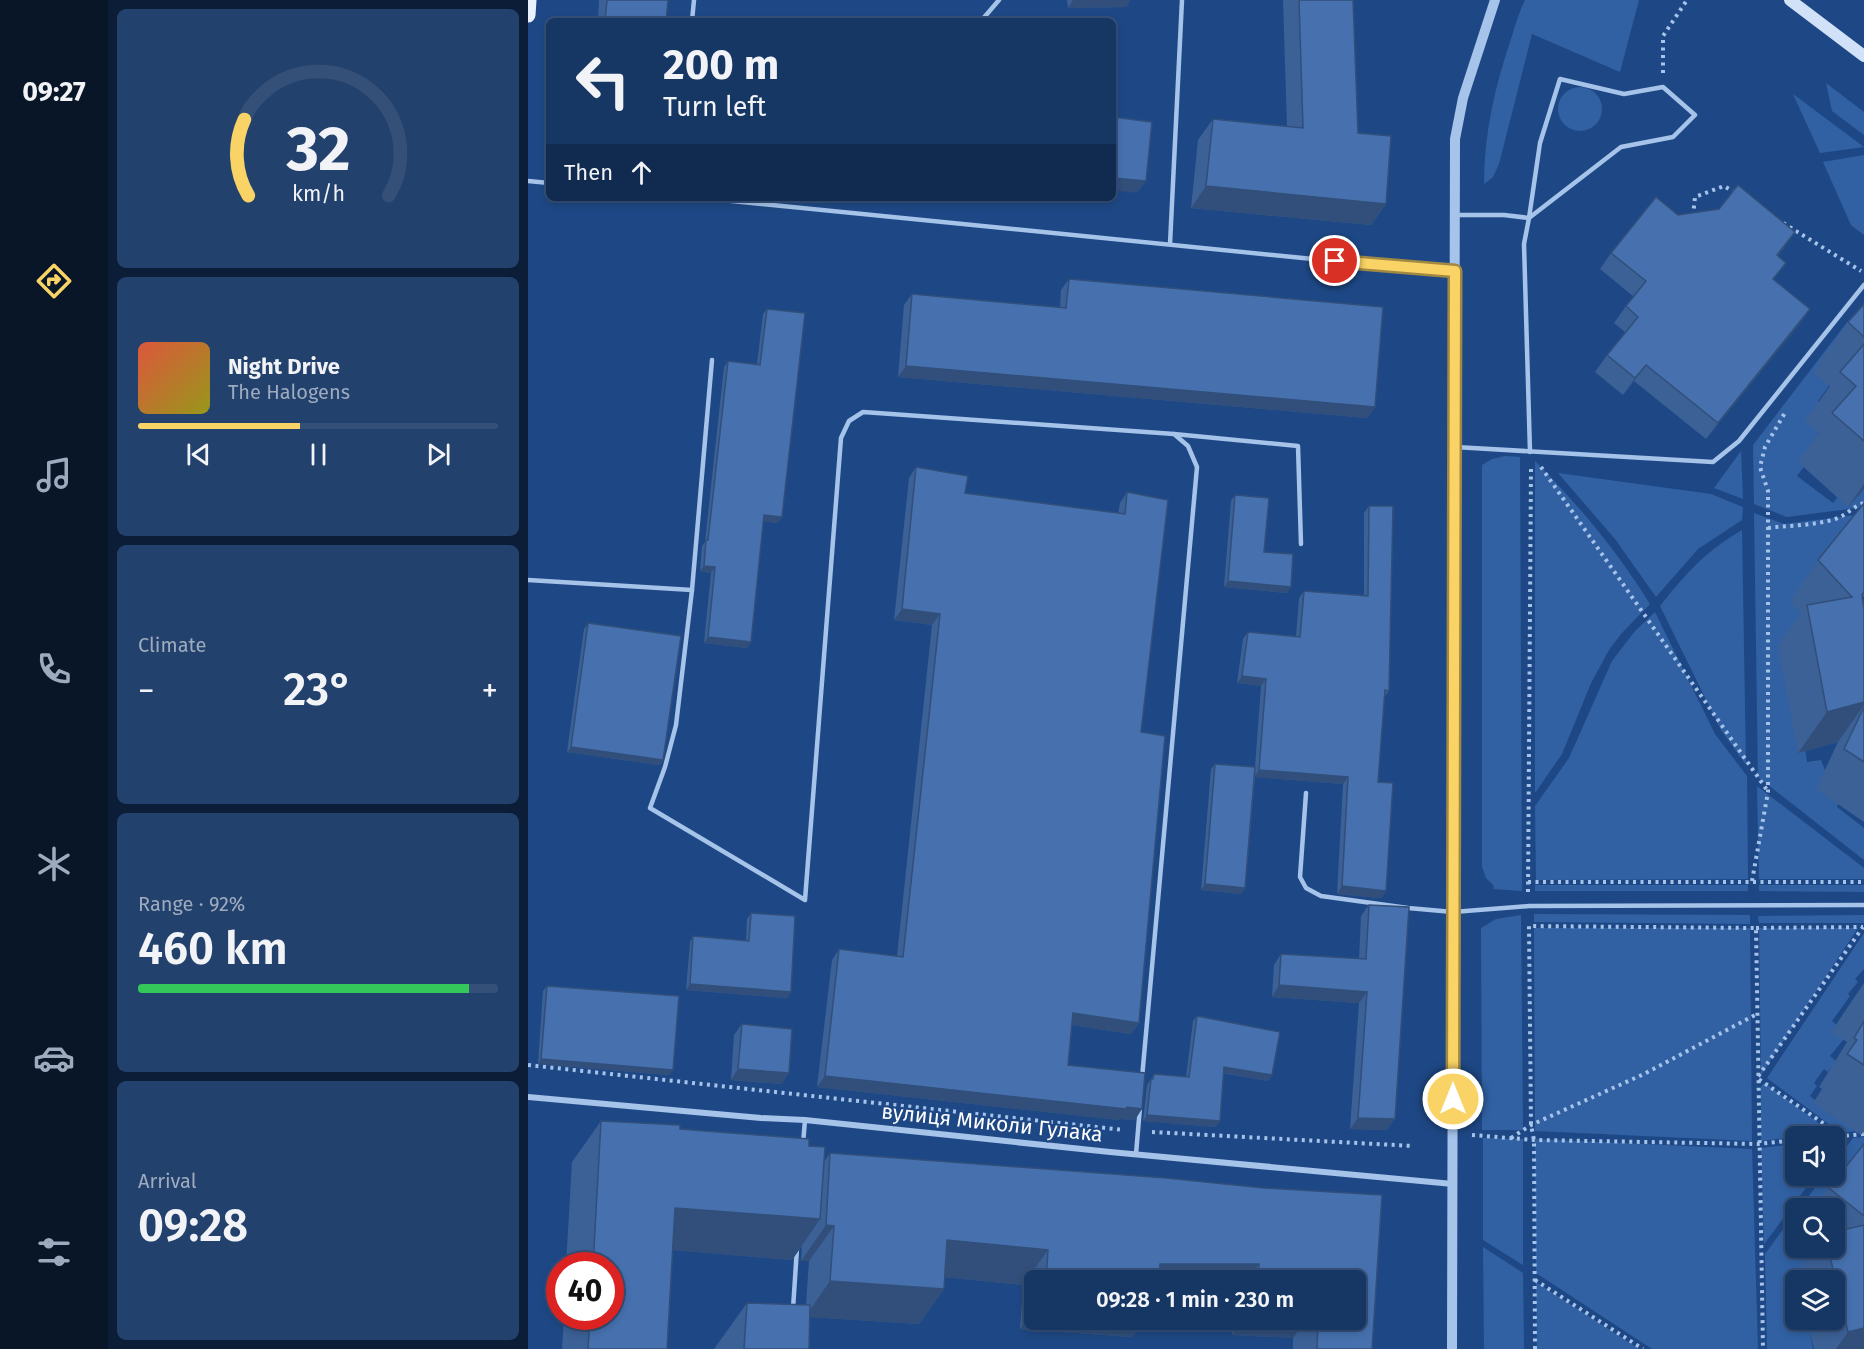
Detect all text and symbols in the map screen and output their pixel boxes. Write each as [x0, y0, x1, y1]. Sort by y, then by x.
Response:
text: 200 m [663, 40, 779, 90]
icon: left [564, 42, 642, 120]
text: 09:27 [22, 76, 86, 108]
text: Turn left [663, 91, 766, 123]
text: 32 [285, 112, 350, 187]
icon: ahead [625, 156, 658, 189]
text: Then [564, 159, 613, 186]
text: km/h [291, 181, 345, 207]
pin [1309, 235, 1360, 286]
icon: arrive [1318, 244, 1351, 277]
icon: directions [33, 260, 75, 302]
text: Night Drive [228, 353, 340, 380]
text: The Halogens [228, 380, 350, 404]
icon: previous [182, 438, 215, 471]
icon: pause [302, 438, 335, 471]
icon: next [422, 438, 455, 471]
icon: music [33, 454, 75, 496]
text: Climate [138, 633, 206, 657]
icon: phone [33, 648, 75, 690]
text: 23° [283, 663, 353, 717]
text: − [138, 671, 155, 711]
text: + [482, 671, 498, 711]
icon: climate [33, 843, 75, 885]
text: Range · 92% [138, 892, 245, 916]
text: 460 km [138, 922, 288, 976]
icon: car [33, 1037, 75, 1079]
position arrow [1421, 1067, 1485, 1131]
street label: вулиця Миколи Гулака [880, 1098, 1104, 1148]
map controls [1785, 1126, 1845, 1330]
button: sound [1785, 1126, 1845, 1186]
text: Arrival [138, 1169, 197, 1193]
button: search [1785, 1198, 1845, 1258]
text: 09:28 [138, 1199, 248, 1253]
icon: filters [33, 1231, 75, 1273]
speed limit sign: 40 [546, 1252, 624, 1330]
button: layers [1785, 1270, 1845, 1330]
text: 09:28 · 1 min · 230 m [1096, 1286, 1294, 1313]

